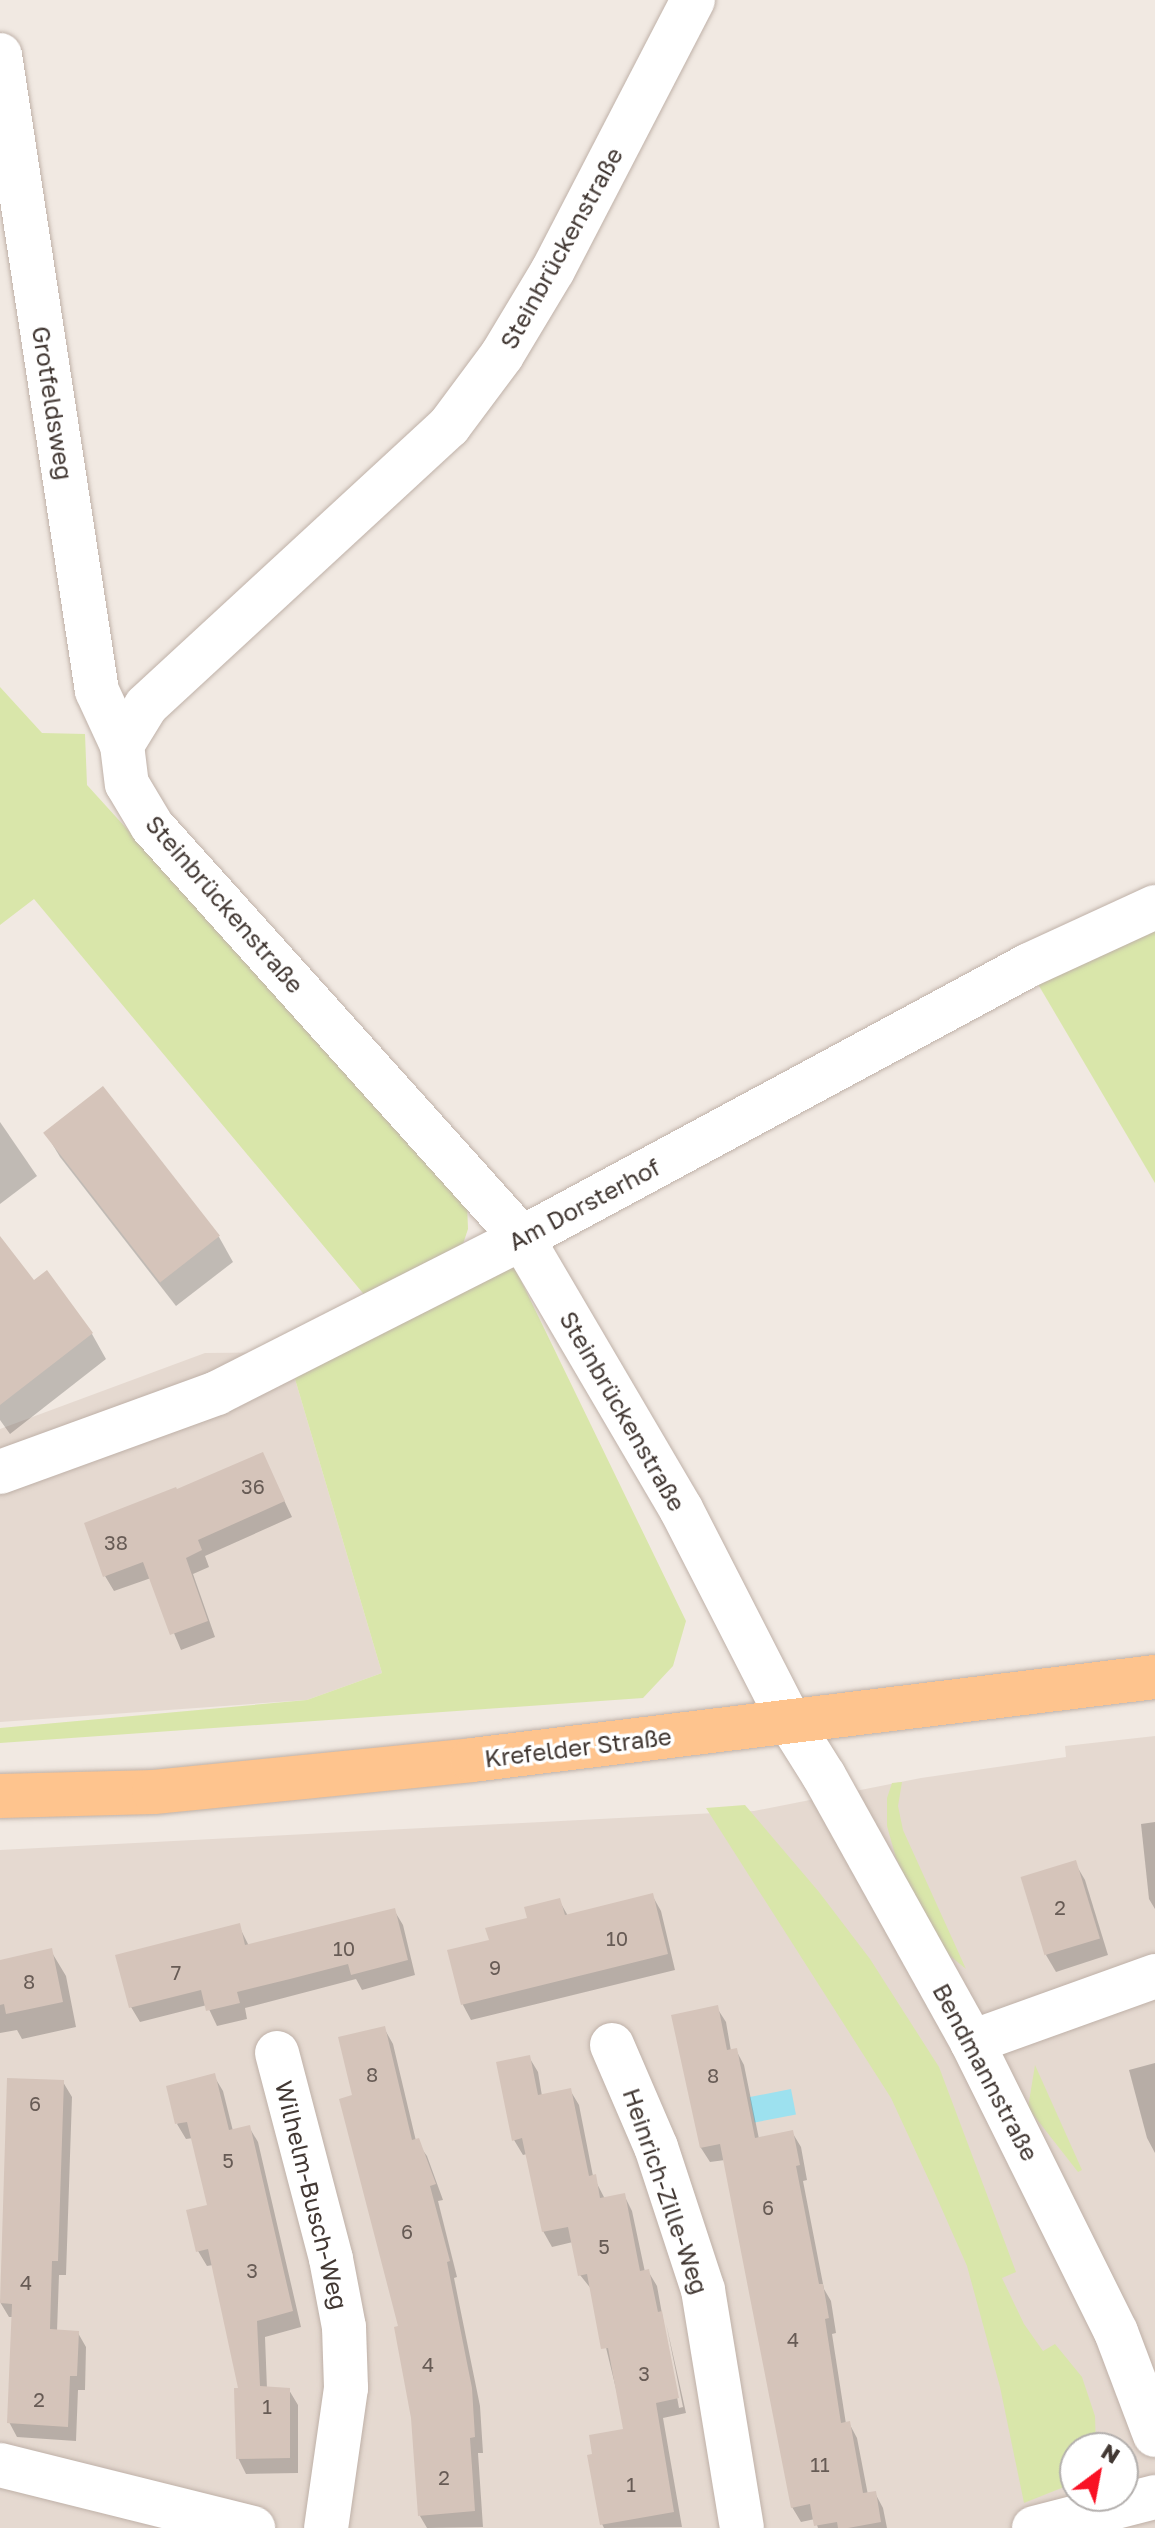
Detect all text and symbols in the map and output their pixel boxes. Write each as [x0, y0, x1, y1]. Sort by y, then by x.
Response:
street label: Steinbrückenstraße [494, 142, 628, 354]
street label: Grotfeldsweg [27, 324, 79, 482]
street label: Steinbrückenstraße [140, 809, 310, 999]
street label: Am Dorsterhof [503, 1152, 665, 1256]
street label: Steinbrückenstraße [554, 1306, 692, 1516]
house number: 36 [241, 1474, 265, 1498]
house number: 38 [104, 1530, 128, 1554]
street label: Krefelder Straße [483, 1721, 673, 1773]
house number: 2 [1054, 1895, 1066, 1919]
house number: 10 [606, 1926, 628, 1950]
house number: 10 [333, 1936, 355, 1960]
house number: 9 [489, 1955, 501, 1979]
house number: 7 [171, 1960, 181, 1984]
house number: 8 [23, 1969, 35, 1993]
street label: Bendmannstraße [927, 1978, 1045, 2166]
house number: 8 [366, 2062, 378, 2086]
house number: 8 [707, 2063, 719, 2087]
street label: Wilhelm-Busch-Weg [270, 2078, 354, 2312]
street label: Heinrich-Zille-Weg [617, 2084, 715, 2298]
house number: 6 [29, 2091, 41, 2115]
house number: 5 [222, 2148, 234, 2172]
house number: 6 [762, 2195, 774, 2219]
house number: 6 [401, 2219, 413, 2243]
house number: 5 [598, 2234, 610, 2258]
house number: 3 [246, 2258, 258, 2282]
house number: 4 [20, 2270, 32, 2294]
house number: 4 [787, 2327, 799, 2351]
house number: 4 [422, 2352, 434, 2376]
house number: 3 [638, 2361, 650, 2385]
house number: 2 [33, 2387, 45, 2411]
house number: 1 [262, 2394, 272, 2418]
north arrow [1059, 2432, 1139, 2512]
text: N [1097, 2437, 1125, 2469]
house number: 11 [810, 2452, 830, 2476]
house number: 2 [438, 2465, 450, 2489]
house number: 1 [626, 2472, 636, 2496]

